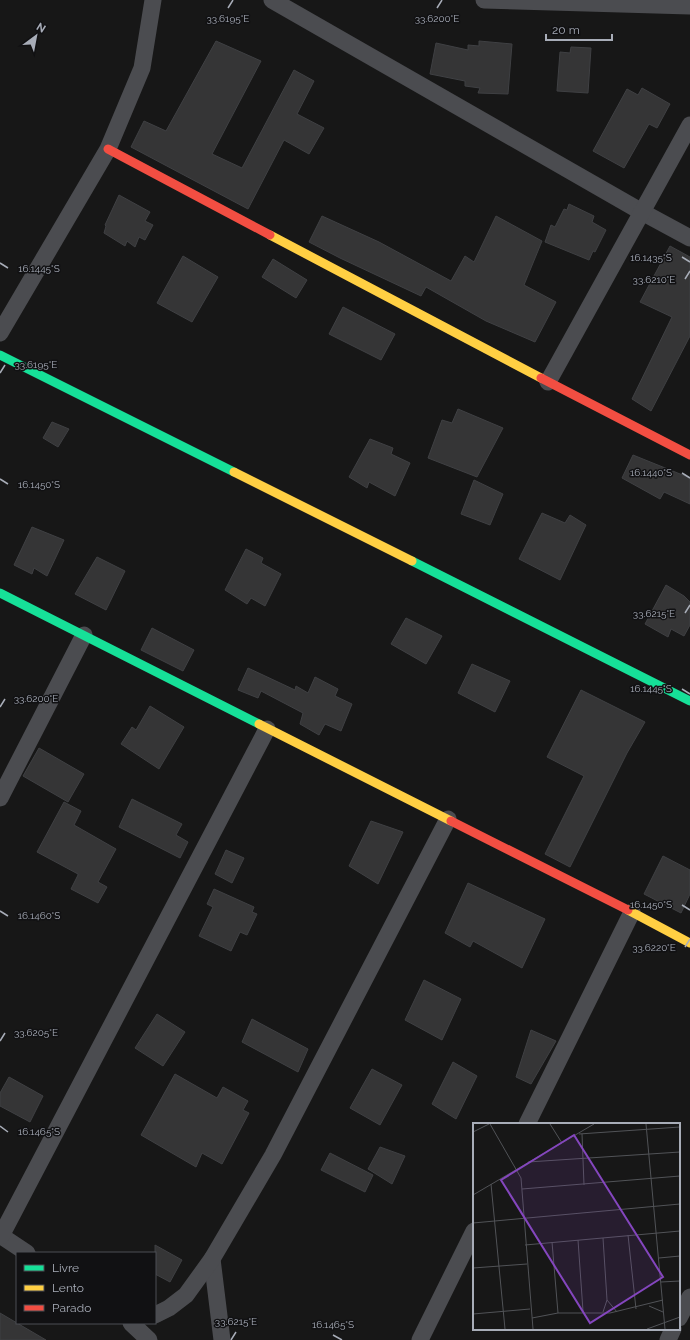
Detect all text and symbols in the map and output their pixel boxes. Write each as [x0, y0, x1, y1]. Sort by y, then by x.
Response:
text: 33.6195°E [207, 13, 249, 24]
text: 33.6200°E [415, 13, 459, 24]
north arrow [16, 16, 56, 56]
scale bar [546, 16, 612, 42]
text: N [34, 20, 48, 36]
text: 20 m [552, 23, 580, 37]
text: 16.1435°S [630, 252, 672, 263]
text: 16.1445°S [18, 263, 60, 274]
text: 33.6210°E [633, 274, 675, 285]
text: 33.6195°E [15, 359, 57, 370]
text: 16.1440°S [630, 467, 672, 478]
text: 16.1450°S [18, 479, 60, 490]
text: 33.6215°E [633, 608, 675, 619]
text: 16.1445°S [630, 683, 672, 694]
text: 33.6200°E [14, 693, 58, 704]
text: 16.1450°S [630, 899, 672, 910]
text: 16.1460°S [18, 910, 60, 921]
text: 33.6220°E [632, 942, 676, 953]
text: 33.6205°E [14, 1027, 58, 1038]
inset map [473, 1123, 680, 1330]
text: 16.1465°S [18, 1126, 60, 1137]
legend [16, 1252, 156, 1324]
text: Livre [52, 1261, 79, 1275]
text: Lento [52, 1281, 84, 1295]
text: Parado [52, 1301, 91, 1315]
text: 33.6215°E [215, 1316, 257, 1327]
text: 16.1465°S [312, 1319, 354, 1330]

